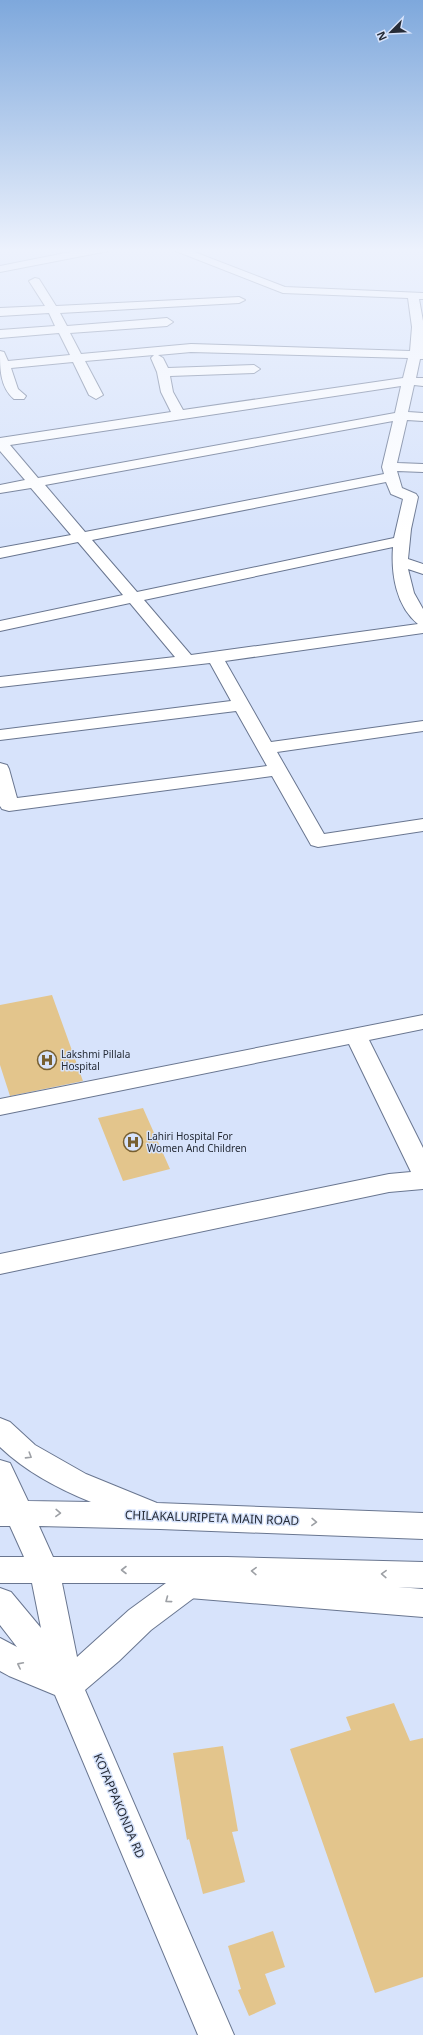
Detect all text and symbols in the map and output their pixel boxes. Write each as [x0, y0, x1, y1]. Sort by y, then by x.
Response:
north arrow [371, 12, 411, 52]
text: N [373, 29, 390, 43]
place label: Lakshmi Pillala Hospital [61, 1047, 130, 1073]
hospital icon: Lakshmi Pillala Hospital [36, 1049, 58, 1071]
place label: Lahiri Hospital For Women And Children [147, 1129, 247, 1155]
hospital icon: Lahiri Hospital For Women And Children [122, 1131, 144, 1153]
one-way arrow [25, 1451, 32, 1458]
street label: CHILAKALURIPETA MAIN ROAD [125, 1506, 300, 1529]
one-way arrow [55, 1509, 61, 1517]
one-way arrow [311, 1518, 317, 1526]
one-way arrow [121, 1566, 127, 1574]
one-way arrow [251, 1566, 257, 1575]
one-way arrow [381, 1570, 387, 1578]
one-way arrow [165, 1595, 172, 1602]
one-way arrow [17, 1662, 24, 1670]
street label: KOTAPPAKONDA RD [90, 1751, 149, 1861]

